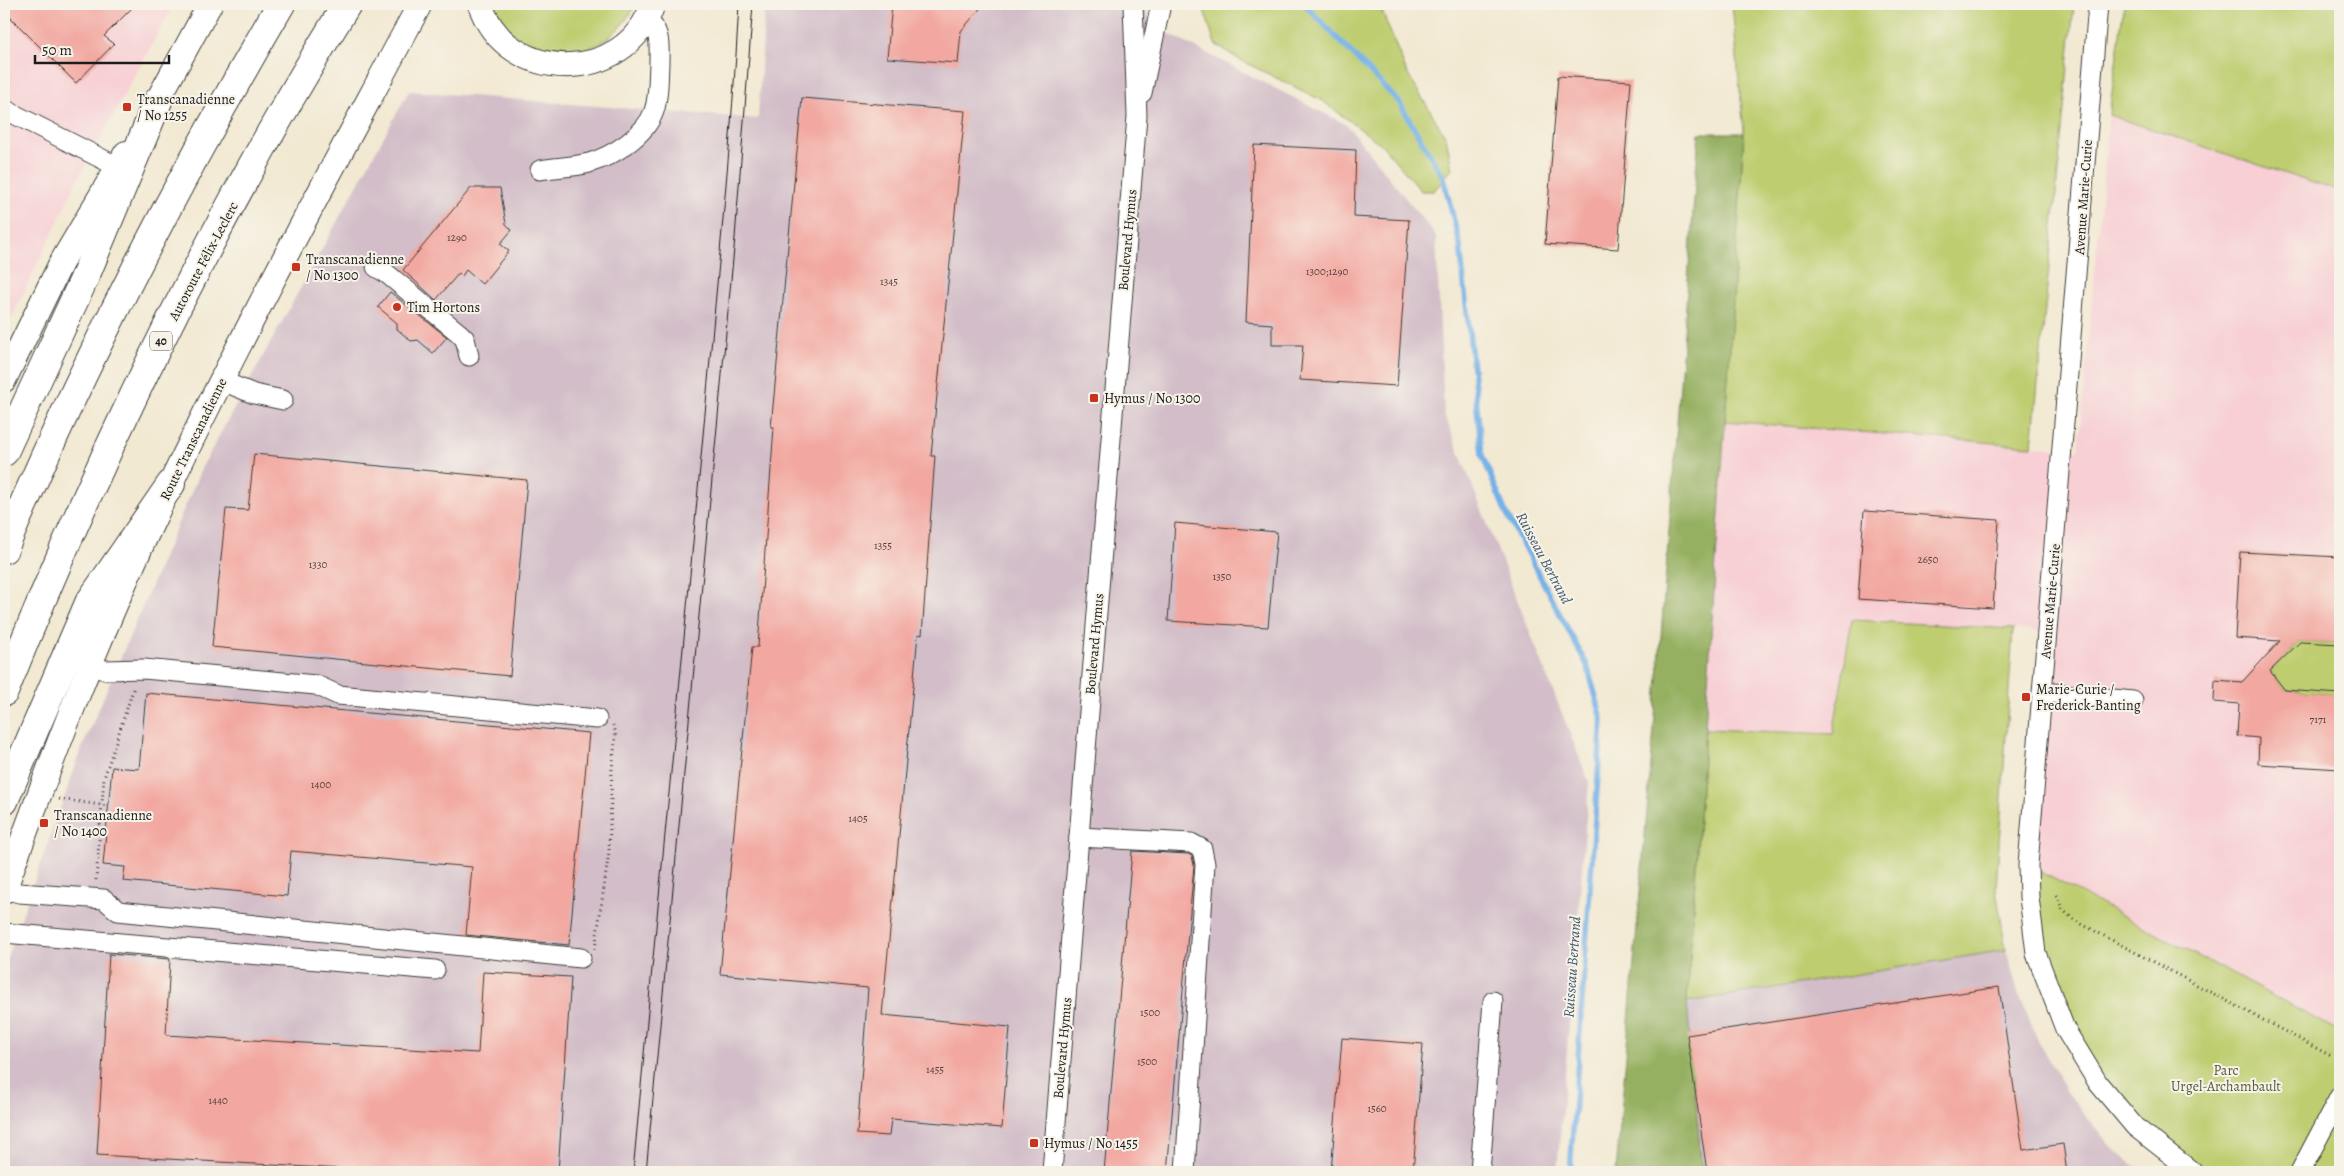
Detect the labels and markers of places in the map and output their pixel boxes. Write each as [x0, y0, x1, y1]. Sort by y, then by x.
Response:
place label: Transcanadienne / No 1255 [137, 90, 235, 125]
marker: Transcanadienne / No 1255 [121, 101, 133, 113]
place label: Transcanadienne / No 1300 [306, 250, 404, 285]
marker: Transcanadienne / No 1300 [290, 261, 302, 273]
place label: Tim Hortons [407, 298, 480, 317]
marker: Tim Hortons [391, 301, 403, 313]
place label: Hymus / No 1300 [1104, 389, 1200, 408]
marker: Hymus / No 1300 [1088, 392, 1100, 404]
place label: Marie-Curie / Frederick-Banting [2036, 680, 2141, 715]
marker: Marie-Curie / Frederick-Banting [2020, 691, 2032, 703]
place label: Transcanadienne / No 1400 [54, 806, 152, 841]
marker: Transcanadienne / No 1400 [38, 817, 50, 829]
place label: Hymus / No 1455 [1044, 1134, 1138, 1153]
marker: Hymus / No 1455 [1028, 1137, 1040, 1149]

